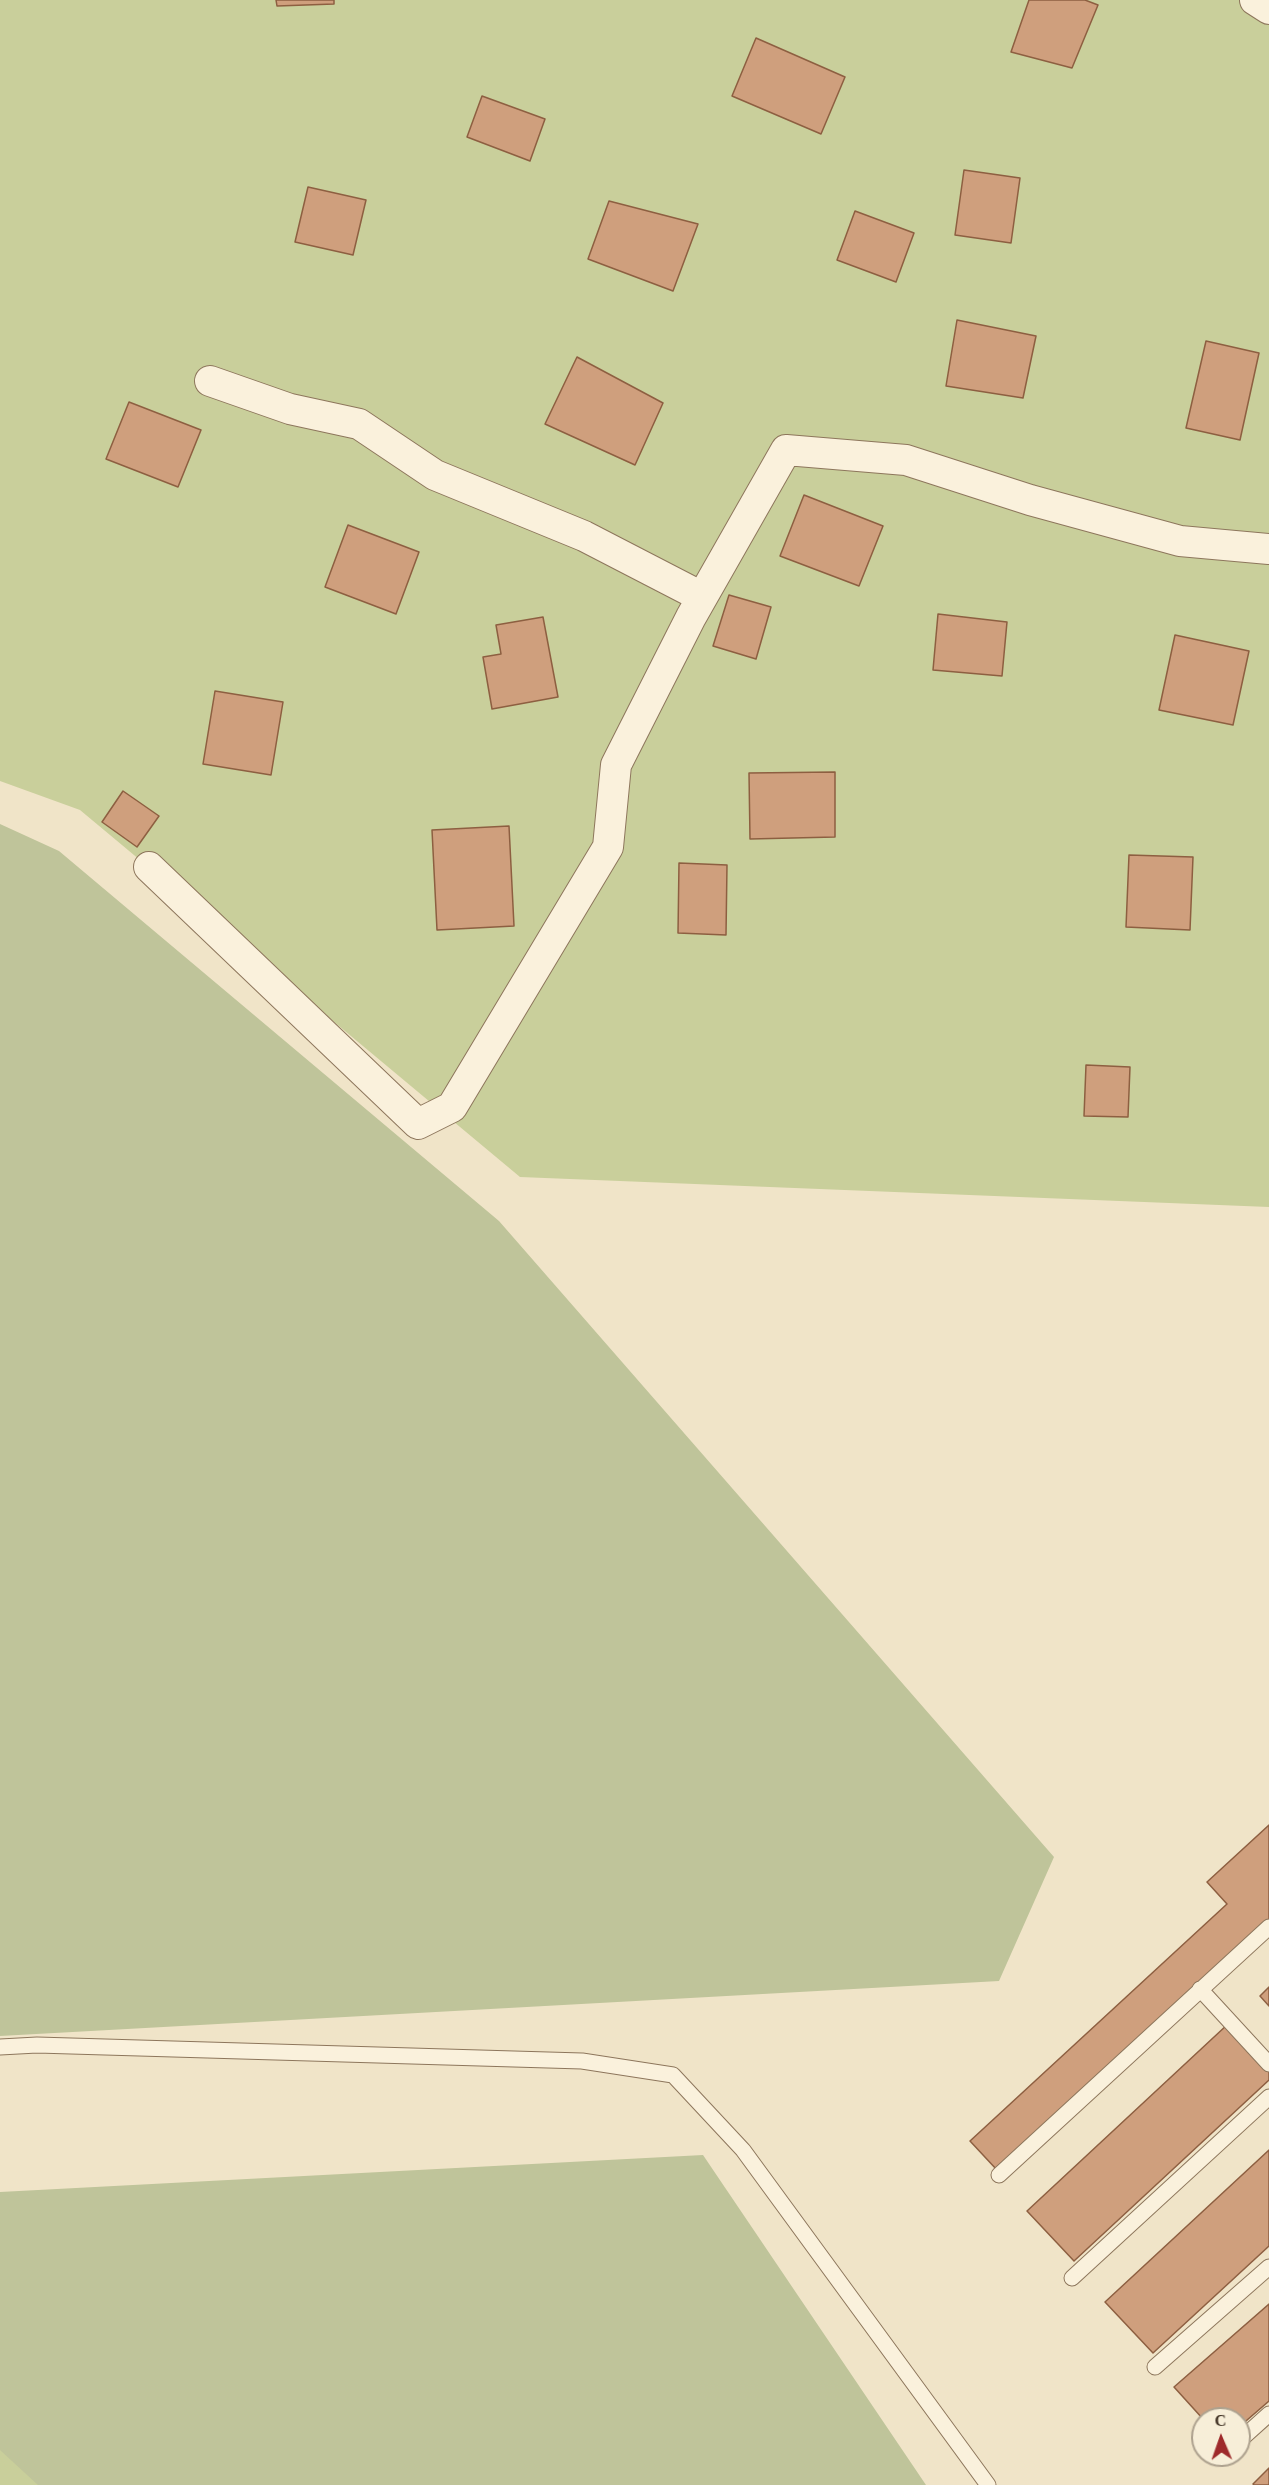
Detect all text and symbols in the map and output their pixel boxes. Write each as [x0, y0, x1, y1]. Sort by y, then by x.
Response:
north arrow [1191, 2407, 1251, 2467]
text: С [1214, 2412, 1226, 2429]

